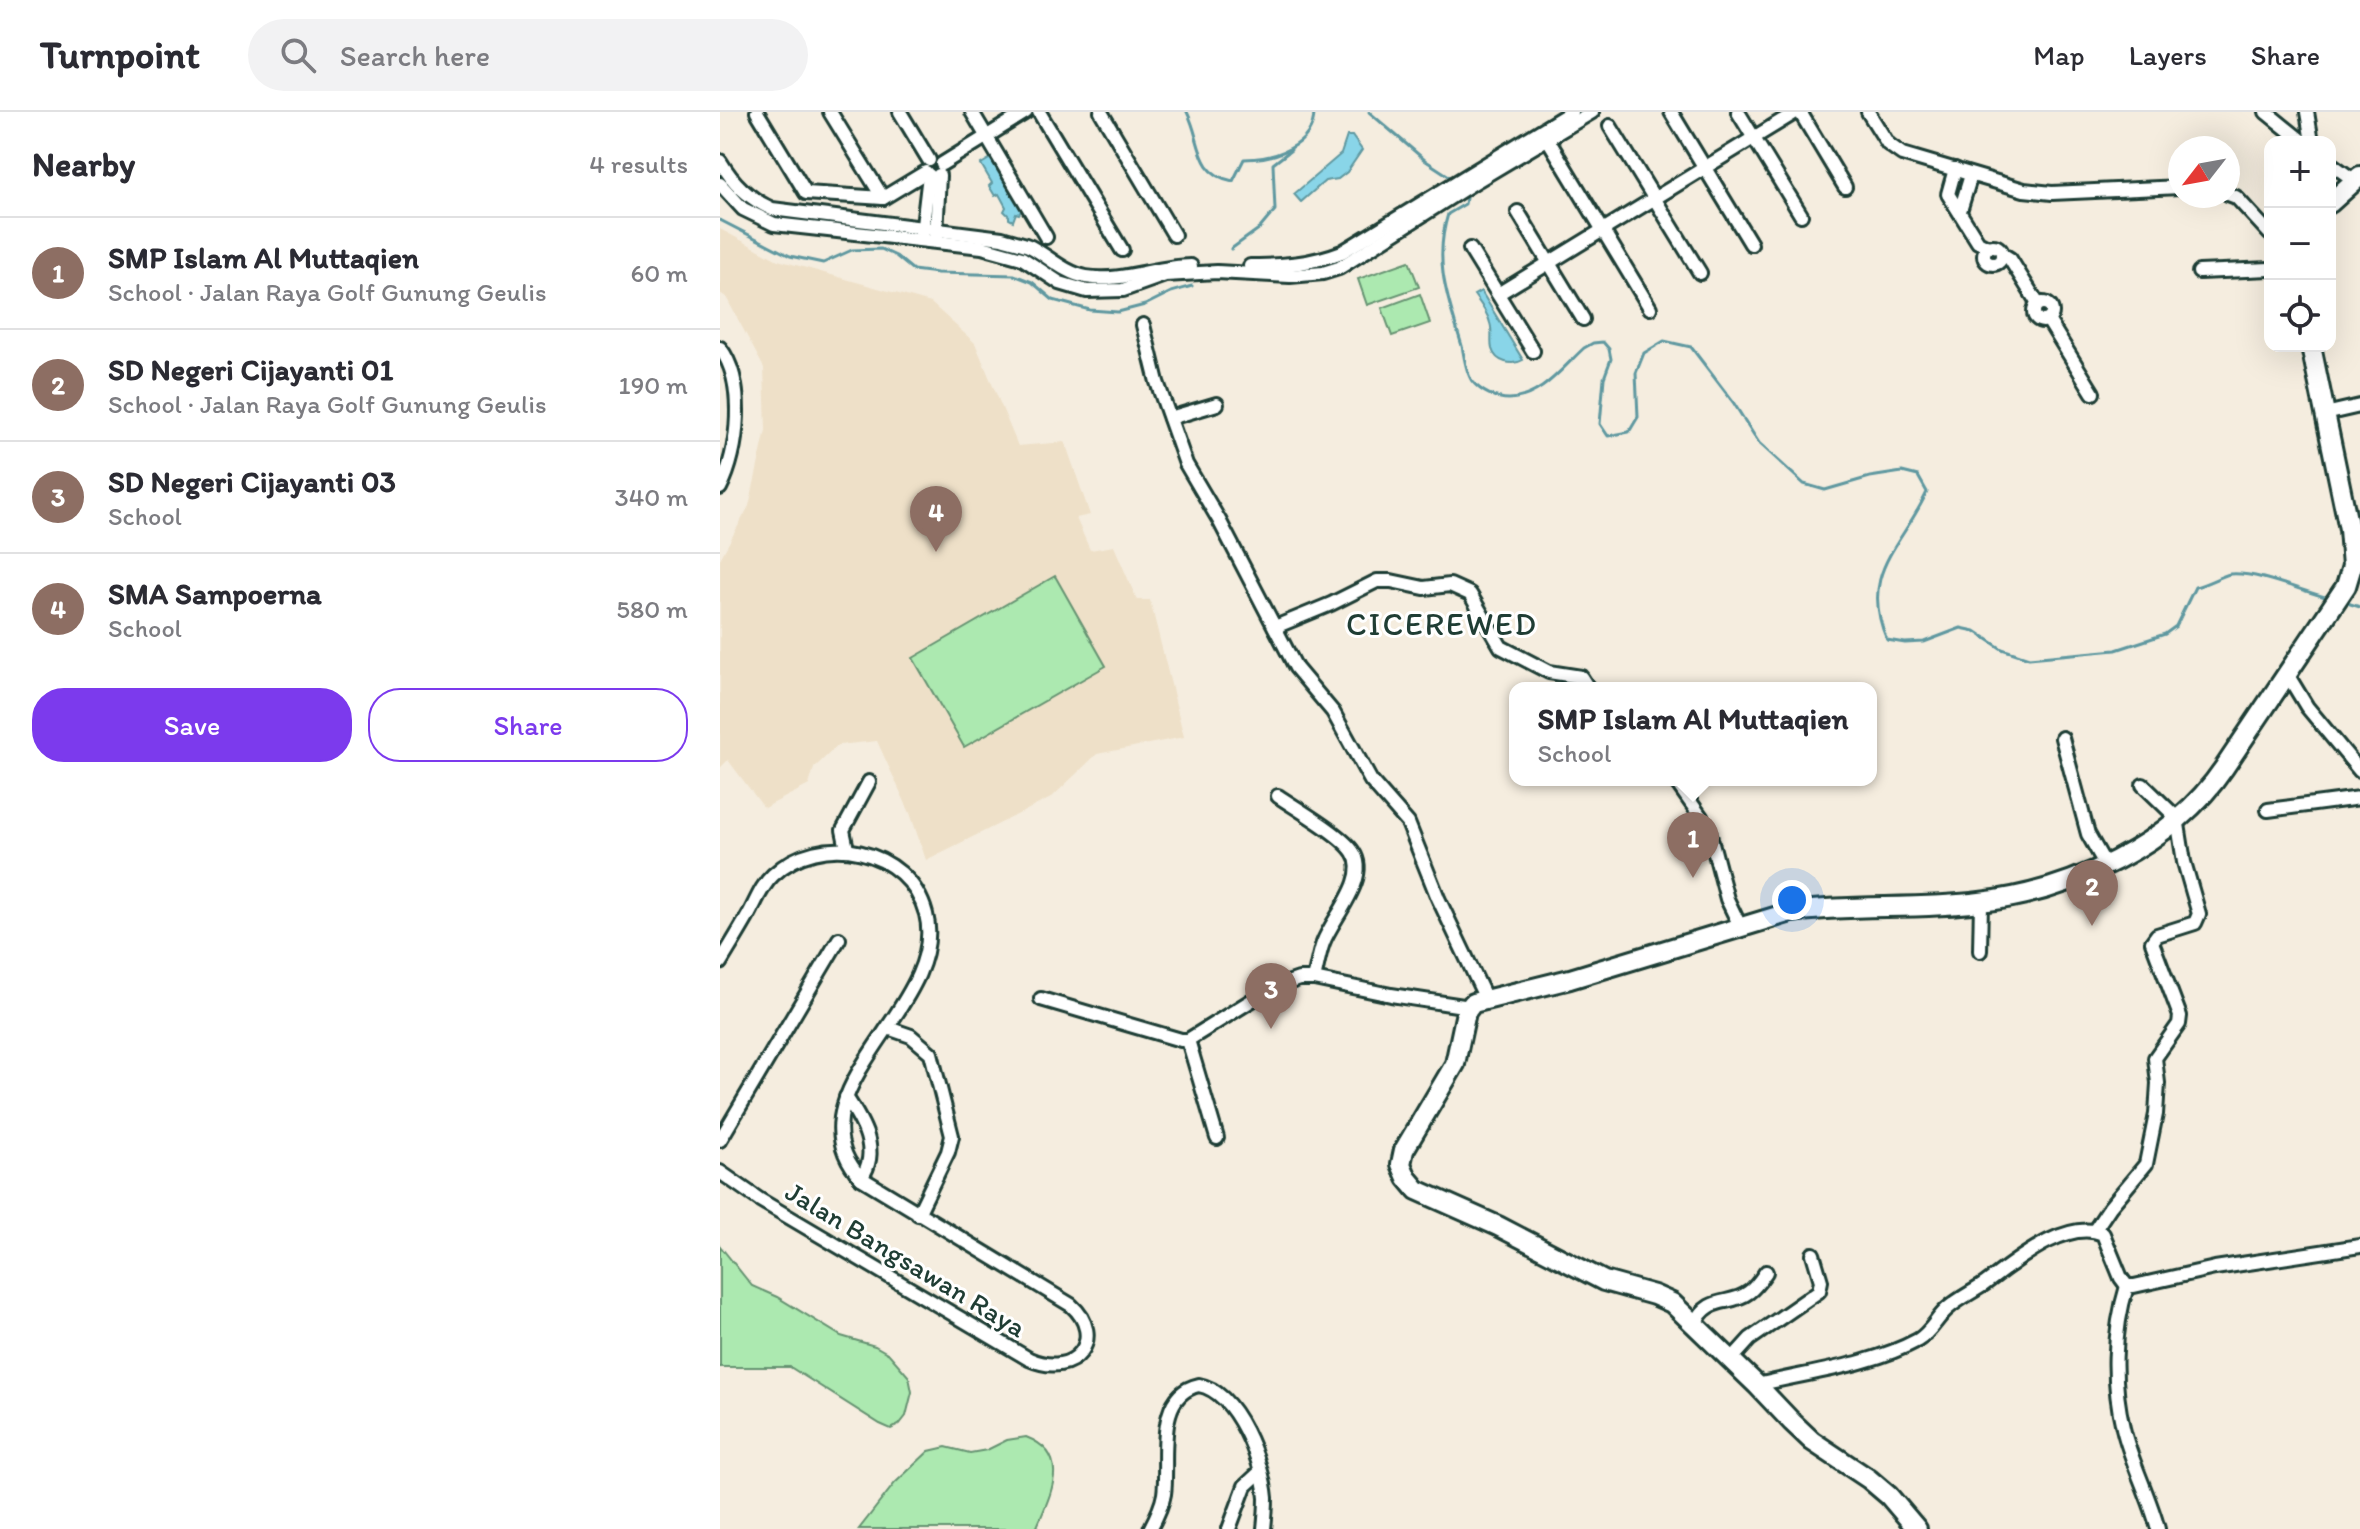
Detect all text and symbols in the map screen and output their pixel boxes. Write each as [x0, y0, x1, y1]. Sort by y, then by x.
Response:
search box [248, 19, 808, 91]
text: Turnpoint [40, 32, 200, 78]
icon: search [276, 33, 320, 77]
text: Search here [340, 37, 490, 74]
text: Map [2033, 38, 2085, 72]
text: Layers [2129, 38, 2207, 72]
text: Share [2251, 38, 2320, 72]
north arrow [2168, 136, 2240, 208]
map controls [2264, 136, 2336, 352]
button: + [2264, 136, 2336, 208]
text: Nearby [32, 144, 135, 185]
text: 4 results [589, 148, 688, 180]
button: − [2264, 208, 2336, 280]
text: SMP Islam Al Muttaqien [108, 239, 419, 276]
text: 1 [52, 257, 64, 289]
text: 60 m [631, 257, 688, 289]
text: School · Jalan Raya Golf Gunung Geulis [108, 276, 547, 308]
button: locate [2264, 280, 2336, 352]
text: SD Negeri Cijayanti 01 [108, 351, 393, 388]
text: 2 [51, 369, 65, 401]
text: 190 m [619, 369, 688, 401]
text: School · Jalan Raya Golf Gunung Geulis [108, 388, 547, 420]
text: SD Negeri Cijayanti 03 [108, 463, 396, 500]
text: 3 [51, 481, 65, 513]
text: 340 m [614, 481, 688, 513]
pin: 4 [910, 486, 962, 552]
text: School [108, 500, 182, 532]
text: SMA Sampoerna [108, 575, 322, 612]
text: 4 [50, 593, 66, 625]
text: 580 m [616, 593, 688, 625]
district label: CICEREWED [1346, 605, 1538, 643]
text: School [108, 612, 182, 644]
popup [1509, 682, 1877, 786]
button: Save [32, 688, 352, 762]
button: Share [368, 688, 688, 762]
text: SMP Islam Al Muttaqien [1537, 700, 1849, 737]
text: School [1537, 737, 1611, 769]
pin: 1 [1667, 812, 1719, 878]
pin: 2 [2066, 860, 2118, 926]
your location [1772, 880, 1812, 920]
pin: 3 [1245, 963, 1297, 1029]
street label: Jalan Bangsawan Raya [780, 1174, 1033, 1344]

